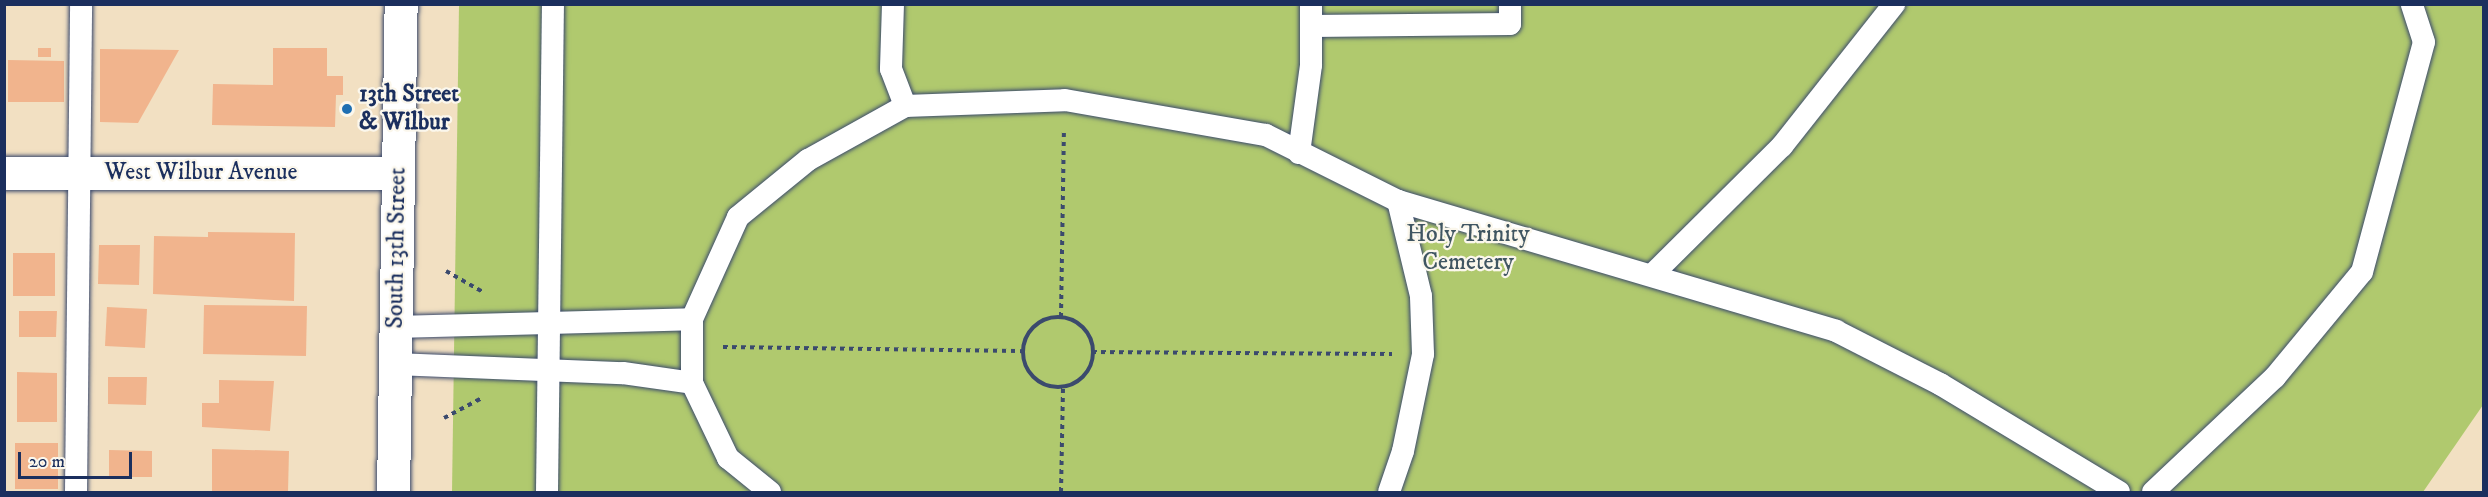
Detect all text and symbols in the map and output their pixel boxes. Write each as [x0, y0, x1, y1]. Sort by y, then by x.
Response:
place label: 13th Street & Wilbur [359, 81, 459, 137]
marker: 13th Street & Wilbur [340, 102, 354, 116]
street label: West Wilbur Avenue [104, 159, 298, 187]
street label: South 13th Street [381, 167, 413, 329]
park label: Holy Trinity Cemetery [1406, 221, 1530, 277]
scale bar [21, 440, 135, 478]
text: 20 m [29, 451, 65, 473]

